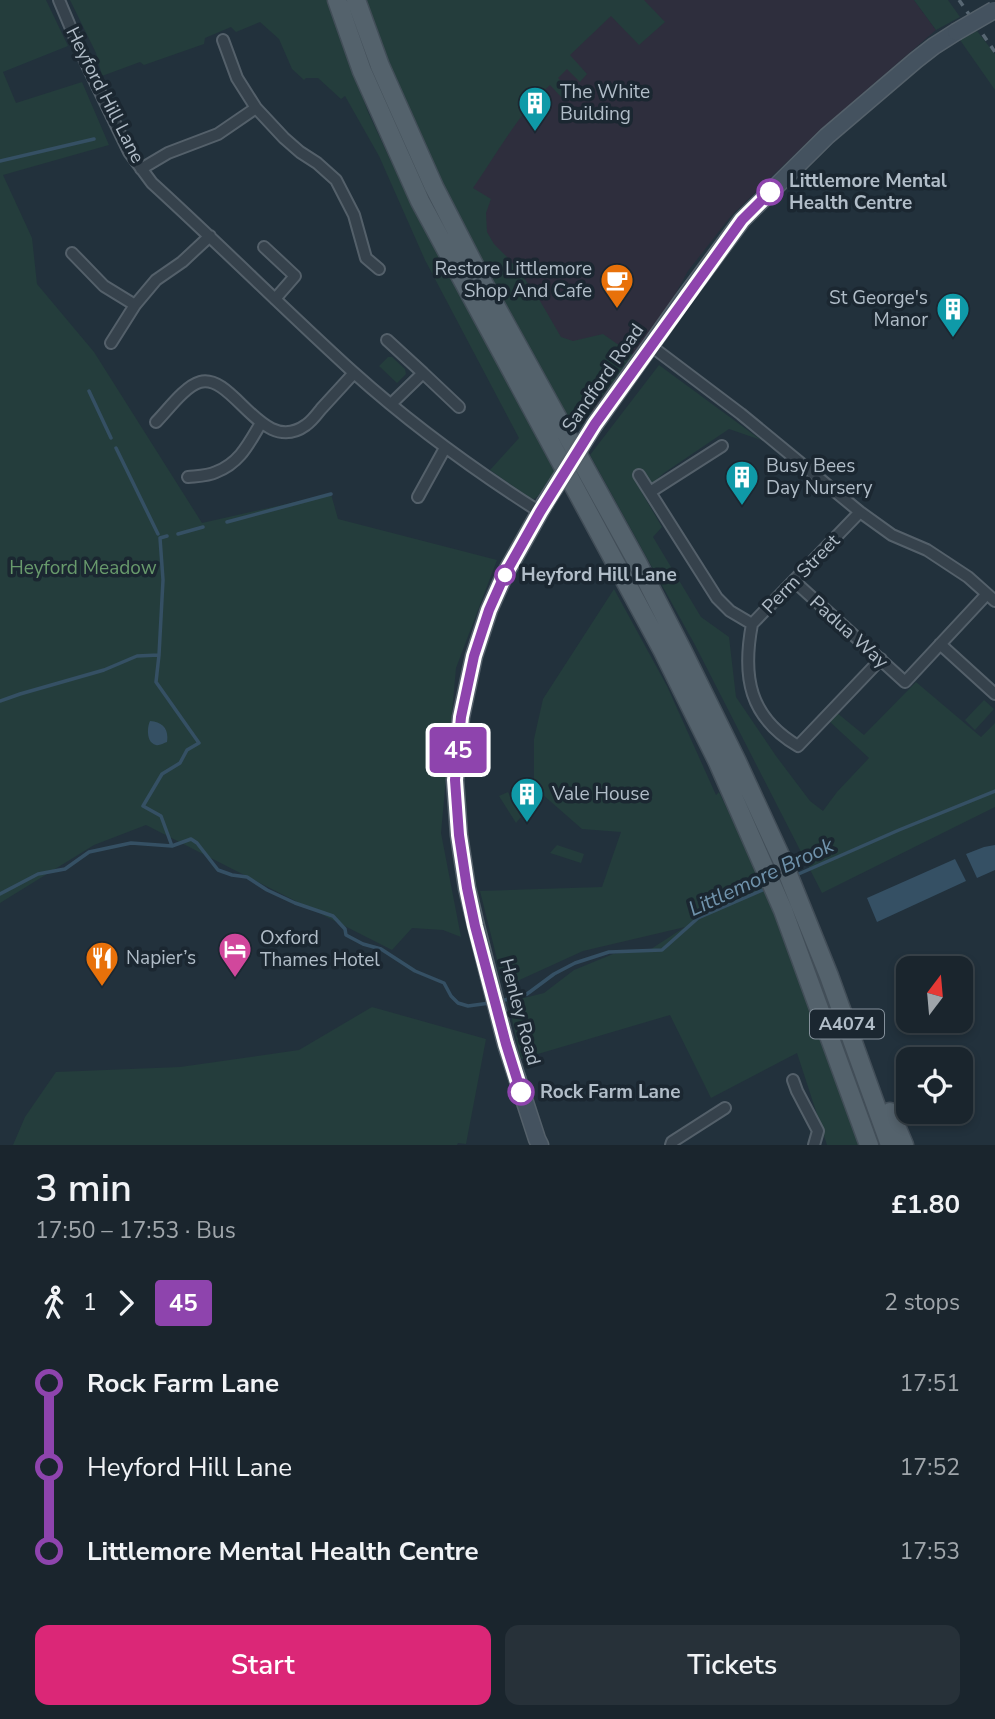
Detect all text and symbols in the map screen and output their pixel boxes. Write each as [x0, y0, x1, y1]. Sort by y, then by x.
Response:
street label: Heyford Hill Lane [59, 22, 151, 168]
place label: The White Building [560, 79, 650, 127]
building icon: The White Building [516, 84, 554, 133]
place label: Littlemore Mental Health Centre [789, 168, 947, 216]
marker: Littlemore Mental Health Centre [757, 179, 783, 205]
place label: Restore Littlemore Shop And Cafe [435, 256, 592, 304]
cafe icon: Restore Littlemore Shop And Cafe [598, 261, 636, 310]
place label: St George's Manor [829, 285, 928, 333]
building icon: St George's Manor [934, 290, 972, 339]
street label: Sandford Road [556, 318, 650, 438]
place label: Busy Bees Day Nursery [766, 453, 873, 501]
building icon: Busy Bees Day Nursery [723, 458, 761, 507]
street label: Perm Street [756, 528, 846, 620]
park label: Heyford Meadow [9, 555, 157, 581]
place label: Heyford Hill Lane [521, 562, 677, 588]
marker: Heyford Hill Lane [495, 565, 515, 585]
street label: Padua Way [804, 590, 894, 675]
line badge: 45 [426, 727, 490, 773]
text: 45 [444, 734, 472, 766]
building icon: Vale House [508, 775, 546, 824]
place label: Vale House [551, 781, 650, 807]
water label: Littlemore Brook [684, 831, 839, 923]
place label: Oxford Thames Hotel [260, 925, 380, 973]
hotel icon: Oxford Thames Hotel [216, 930, 254, 979]
restaurant icon: Napier’s [83, 939, 121, 988]
place label: Napier’s [126, 945, 196, 971]
street label: Henley Road [493, 956, 547, 1068]
north arrow [896, 956, 973, 1032]
map controls [896, 956, 973, 1124]
road number: A4074 [810, 1009, 884, 1038]
button: locate [896, 1047, 973, 1124]
marker: Rock Farm Lane [508, 1079, 534, 1105]
place label: Rock Farm Lane [540, 1079, 680, 1105]
text: 3 min [35, 1163, 132, 1214]
text: £1.80 [891, 1187, 960, 1222]
text: 17:50 – 17:53 · Bus [35, 1215, 236, 1246]
icon: walk [35, 1284, 73, 1322]
icon: forward [107, 1284, 145, 1322]
text: 1 [83, 1287, 97, 1318]
text: 45 [169, 1287, 198, 1319]
text: 2 stops [884, 1287, 960, 1318]
text: Rock Farm Lane [87, 1366, 279, 1401]
text: 17:51 [900, 1368, 960, 1399]
text: Heyford Hill Lane [87, 1450, 292, 1485]
text: 17:52 [900, 1452, 960, 1483]
text: Littlemore Mental Health Centre [87, 1534, 479, 1569]
text: 17:53 [900, 1536, 960, 1567]
button: Start [35, 1625, 491, 1705]
button: Tickets [505, 1625, 960, 1705]

